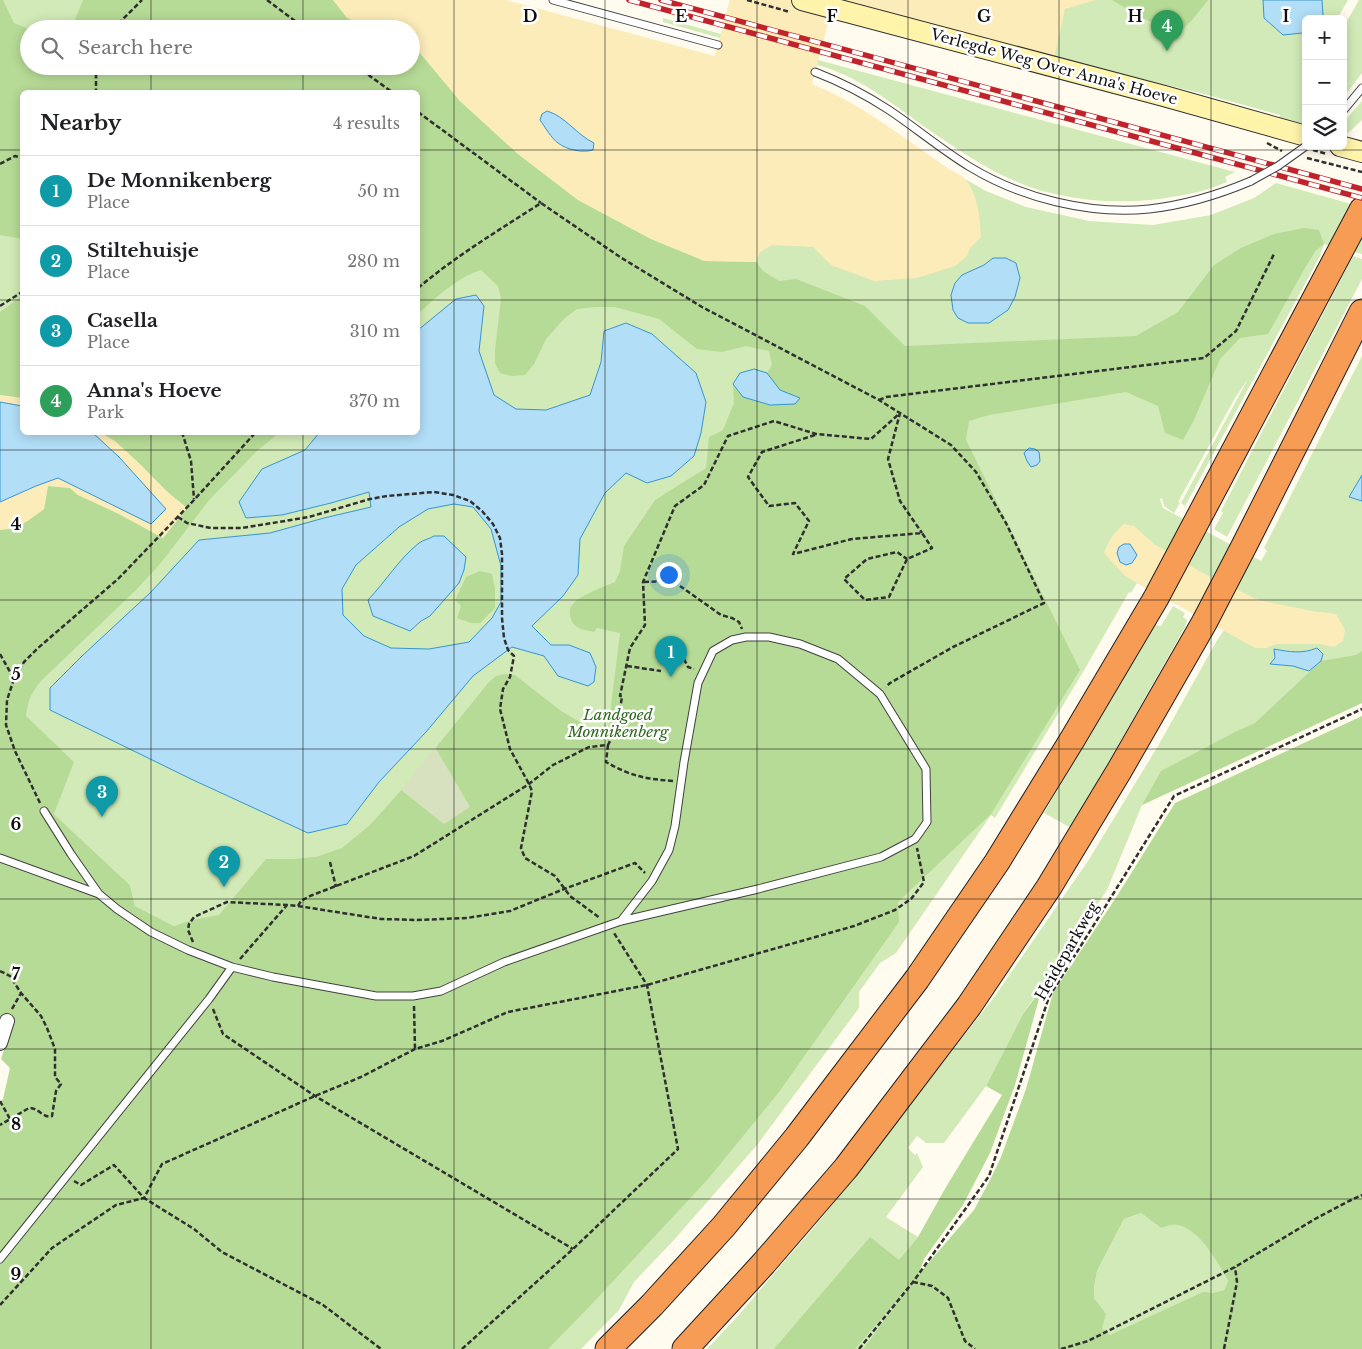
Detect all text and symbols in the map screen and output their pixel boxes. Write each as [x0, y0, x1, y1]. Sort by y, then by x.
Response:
text: D [523, 6, 537, 26]
text: E [675, 6, 687, 26]
text: F [826, 6, 838, 26]
text: G [977, 6, 991, 26]
text: H [1127, 6, 1143, 26]
text: I [1283, 6, 1290, 26]
pin: 4 [1151, 10, 1183, 51]
map controls [1302, 15, 1347, 150]
button: + [1302, 15, 1347, 60]
search box [20, 20, 420, 75]
street label: Verlegde Weg Over Anna's Hoeve [928, 24, 1180, 109]
icon: search [38, 34, 66, 62]
text: Search here [78, 36, 193, 59]
button: − [1302, 60, 1347, 105]
button: layers [1302, 105, 1347, 150]
text: Nearby [40, 110, 121, 136]
text: 4 results [333, 113, 400, 133]
text: De Monnikenberg [87, 169, 271, 192]
text: 1 [53, 181, 59, 201]
text: 50 m [358, 181, 400, 201]
text: Place [87, 192, 130, 212]
text: Stiltehuisje [87, 239, 199, 262]
text: 2 [51, 251, 61, 271]
text: 280 m [347, 251, 400, 271]
text: Place [87, 262, 130, 282]
text: Casella [87, 309, 158, 332]
text: 3 [51, 321, 61, 341]
text: 310 m [350, 321, 400, 341]
text: Place [87, 332, 130, 352]
text: Anna's Hoeve [87, 379, 222, 402]
text: 4 [51, 391, 61, 411]
text: 370 m [349, 391, 400, 411]
text: Park [87, 402, 124, 422]
text: 4 [11, 514, 21, 534]
your location [656, 562, 682, 588]
pin: 1 [655, 636, 687, 677]
text: 5 [11, 664, 21, 684]
park label: Landgoed Monnikenberg [567, 705, 669, 741]
pin: 3 [86, 776, 118, 817]
text: 6 [11, 814, 22, 834]
pin: 2 [208, 846, 240, 887]
street label: Heideparkweg [1031, 897, 1103, 1004]
text: 7 [12, 964, 21, 984]
text: 8 [11, 1114, 21, 1134]
text: 9 [11, 1264, 22, 1284]

